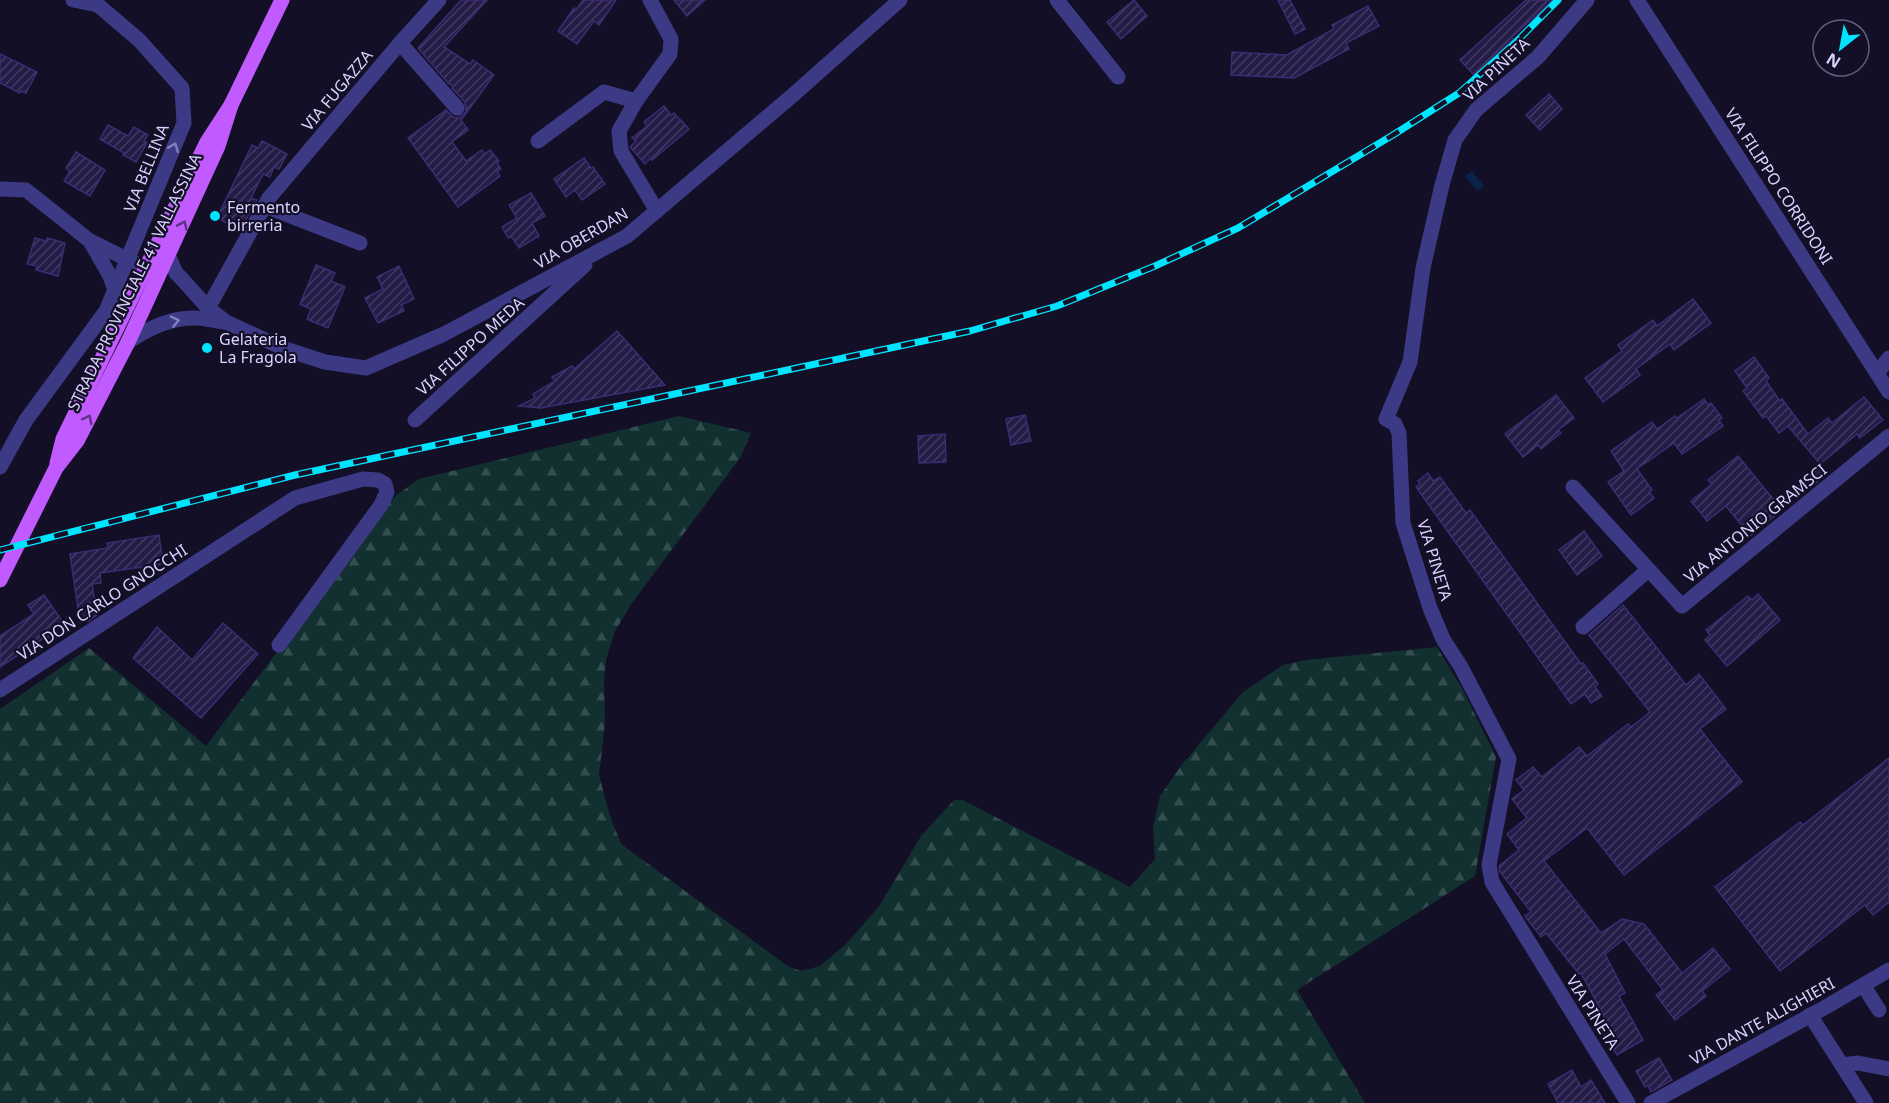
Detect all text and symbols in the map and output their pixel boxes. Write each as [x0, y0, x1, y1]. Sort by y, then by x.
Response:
north arrow [1811, 18, 1871, 78]
street label: VIA PINETA [1458, 32, 1535, 106]
street label: VIA FUGAZZA [296, 44, 378, 135]
text: N [1822, 48, 1845, 74]
street label: VIA FILIPPO CORRIDONI [1720, 104, 1838, 268]
street label: VIA BELLINA [118, 120, 174, 215]
one-way arrow [167, 143, 179, 154]
street label: STRADA PROVINCIALE 41 VALLASSINA [62, 149, 206, 414]
place label: Fermento birreria [227, 196, 300, 236]
street label: VIA OBERDAN [530, 202, 632, 274]
marker: Fermento birreria [208, 209, 222, 223]
one-way arrow [175, 221, 187, 232]
street label: VIA FILIPPO MEDA [411, 291, 529, 400]
one-way arrow [169, 316, 179, 329]
place label: Gelateria La Fragola [219, 328, 297, 368]
marker: Gelateria La Fragola [200, 341, 214, 355]
one-way arrow [81, 415, 93, 426]
street label: VIA ANTONIO GRAMSCI [1679, 459, 1831, 587]
street label: VIA PINETA [1412, 517, 1458, 604]
street label: VIA DON CARLO GNOCCHI [13, 539, 191, 665]
street label: VIA PINETA [1562, 971, 1625, 1054]
street label: VIA DANTE ALIGHIERI [1686, 972, 1838, 1070]

